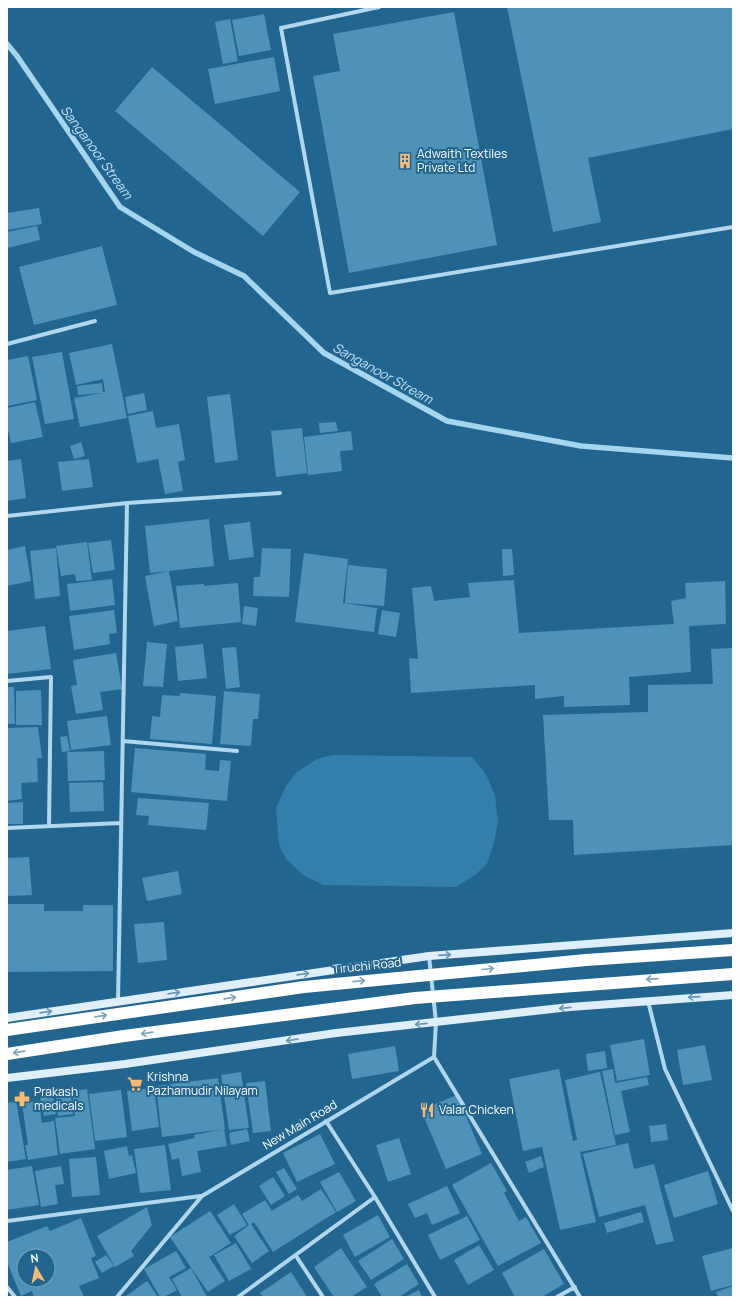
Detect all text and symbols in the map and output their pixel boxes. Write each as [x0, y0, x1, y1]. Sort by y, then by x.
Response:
water label: Sanganoor Stream [57, 102, 138, 203]
place label: Adwaith Textiles Private Ltd [417, 145, 507, 176]
building icon: Adwaith Textiles Private Ltd [396, 152, 414, 170]
water label: Sanganoor Stream [330, 338, 437, 408]
one-way arrow [438, 951, 451, 958]
street label: Tiruchi Road [332, 953, 402, 978]
one-way arrow [481, 965, 494, 972]
one-way arrow [296, 970, 309, 978]
one-way arrow [646, 976, 659, 983]
one-way arrow [352, 978, 365, 985]
one-way arrow [167, 989, 180, 997]
one-way arrow [688, 993, 701, 1000]
one-way arrow [223, 994, 236, 1002]
one-way arrow [559, 1004, 572, 1012]
one-way arrow [39, 1008, 52, 1016]
one-way arrow [94, 1012, 107, 1020]
one-way arrow [415, 1020, 428, 1028]
one-way arrow [141, 1029, 154, 1037]
one-way arrow [286, 1036, 299, 1044]
one-way arrow [12, 1048, 25, 1056]
place label: Krishna Pazhamudir Nilayam [147, 1068, 258, 1099]
supermarket icon: Krishna Pazhamudir Nilayam [126, 1075, 144, 1093]
place label: Prakash medicals [34, 1083, 83, 1114]
pharmacy icon: Prakash medicals [13, 1090, 31, 1108]
street label: New Main Road [259, 1096, 340, 1154]
restaurant icon: Valar Chicken [418, 1101, 436, 1119]
place label: Valar Chicken [439, 1101, 514, 1118]
north arrow [16, 1248, 56, 1288]
text: N [29, 1250, 40, 1266]

